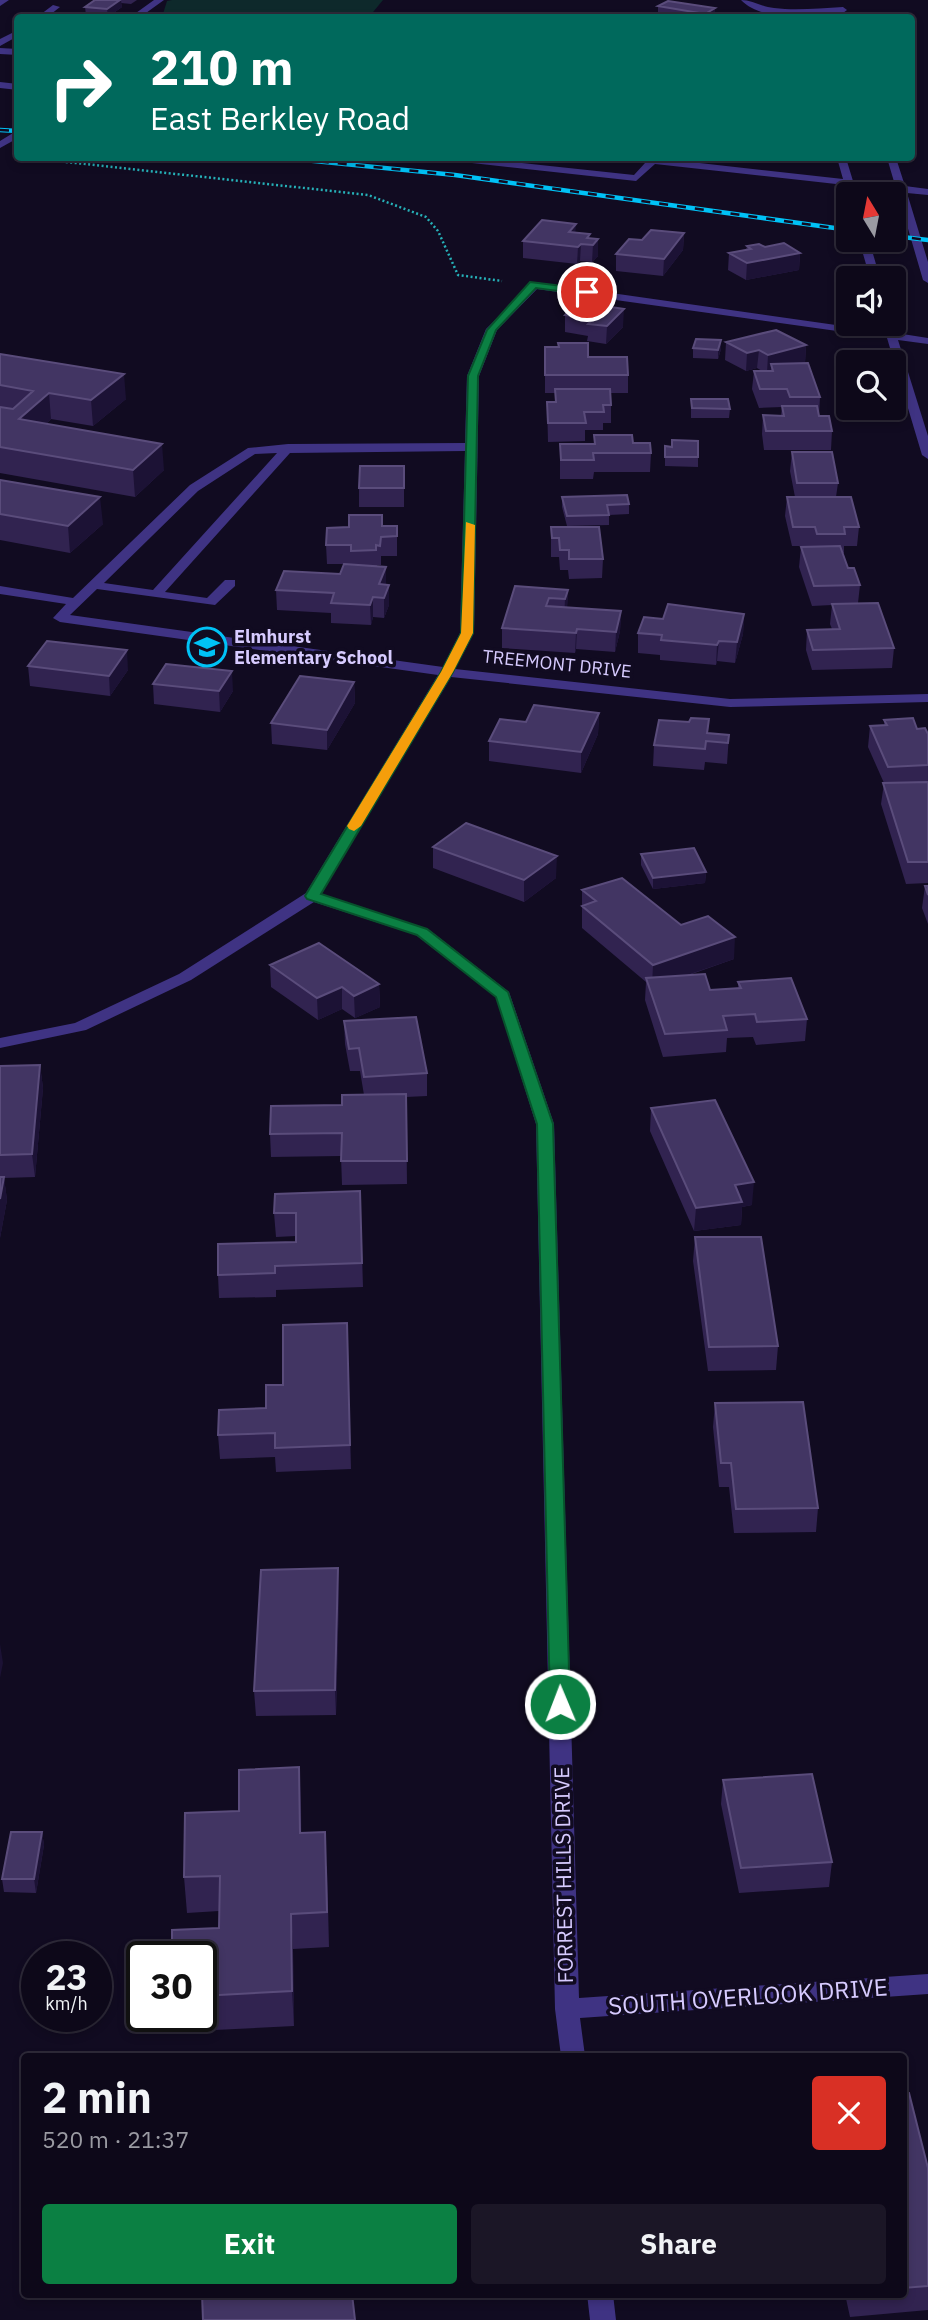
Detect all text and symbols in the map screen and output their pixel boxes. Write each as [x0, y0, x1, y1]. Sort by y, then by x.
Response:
text: 210 m [150, 35, 294, 98]
icon: right [35, 42, 126, 133]
text: East Berkley Road [150, 97, 410, 139]
north arrow [836, 182, 906, 252]
map controls [836, 182, 906, 420]
pin [557, 262, 617, 322]
button: sound [836, 266, 906, 336]
icon: arrive [568, 273, 606, 311]
button: search [836, 350, 906, 420]
place label: Elmhurst Elementary School [234, 625, 393, 669]
school or university icon: Elmhurst Elementary School [186, 626, 228, 668]
street label: TREEMONT DRIVE [481, 644, 633, 683]
position arrow [523, 1667, 597, 1741]
street label: FORREST HILLS DRIVE [547, 1766, 579, 1984]
speed limit sign: 30 [126, 1941, 217, 2032]
text: 23 [45, 1954, 88, 2000]
street label: SOUTH OVERLOOK DRIVE [607, 1970, 889, 2022]
text: km/h [45, 1992, 88, 2015]
text: 2 min [42, 2070, 152, 2125]
button: close [812, 2076, 886, 2150]
text: 520 m · 21:37 [42, 2124, 189, 2154]
button: Exit [42, 2204, 457, 2284]
button: Share [471, 2204, 886, 2284]

